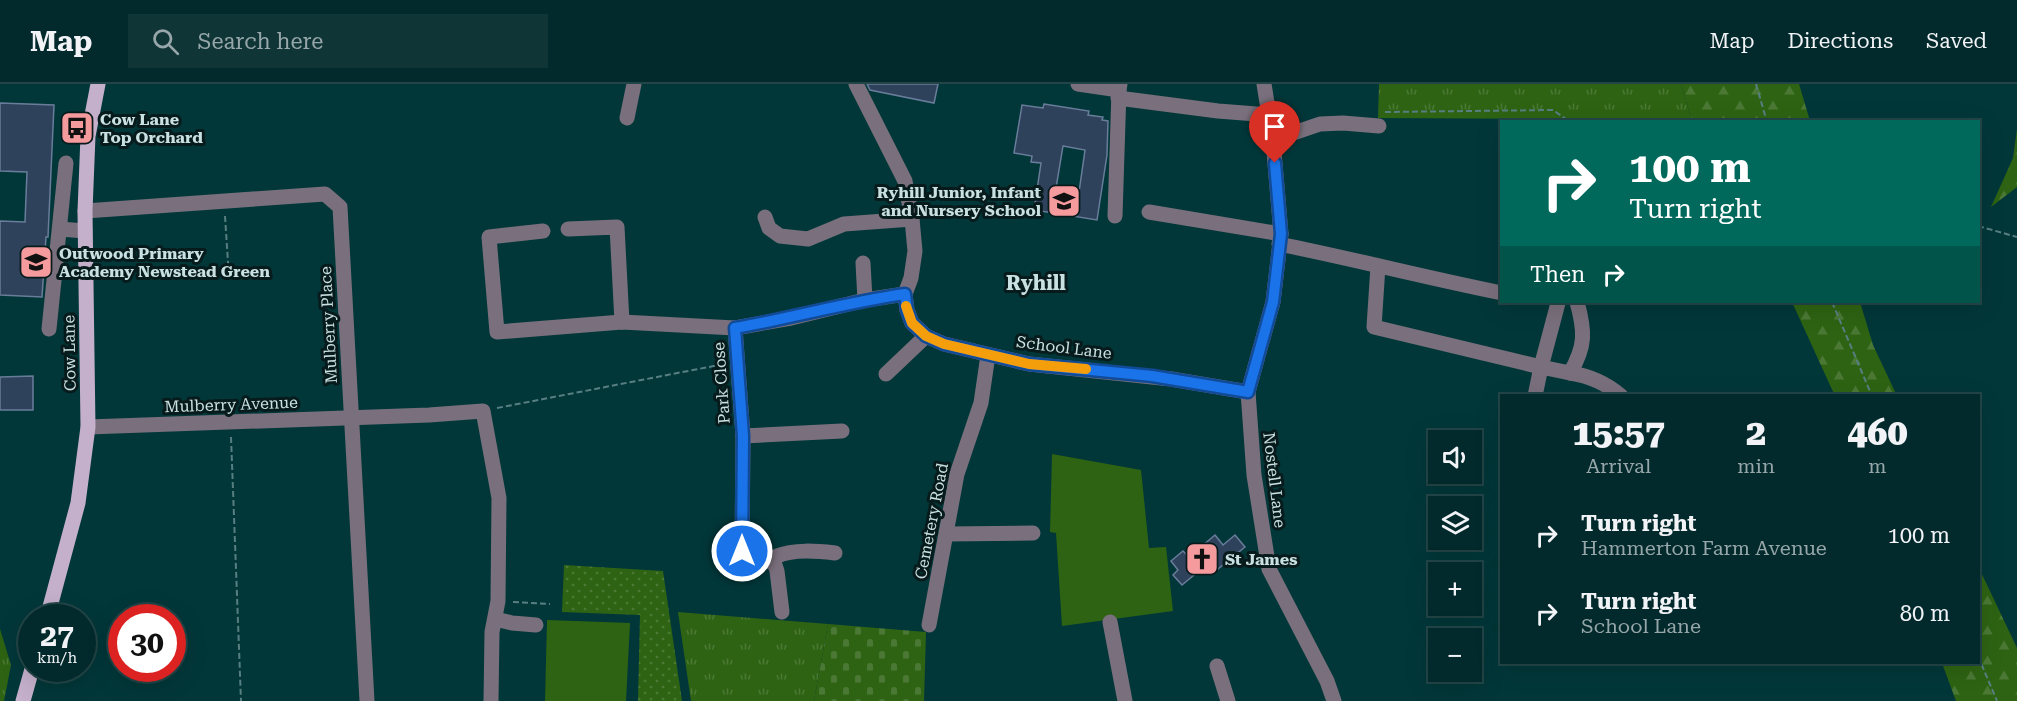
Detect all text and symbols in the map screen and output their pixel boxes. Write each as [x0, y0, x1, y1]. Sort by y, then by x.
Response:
search box [128, 14, 548, 68]
text: Map [30, 25, 92, 58]
icon: search [149, 25, 182, 58]
text: Search here [197, 29, 323, 54]
text: Map [1710, 29, 1754, 53]
text: Directions [1787, 29, 1893, 53]
text: Saved [1926, 29, 1987, 53]
pin [1249, 101, 1300, 163]
bus stop icon: Cow Lane Top Orchard [59, 110, 95, 146]
place label: Cow Lane Top Orchard [100, 110, 203, 147]
icon: arrive [1258, 110, 1291, 143]
text: 100 m [1629, 143, 1751, 192]
icon: right [1530, 144, 1608, 222]
place label: Ryhill Junior, Infant and Nursery School [877, 183, 1042, 220]
school or university icon: Ryhill Junior, Infant and Nursery School [1046, 183, 1082, 219]
text: Turn right [1629, 193, 1762, 225]
school or university icon: Outwood Primary Academy Newstead Green [18, 244, 54, 280]
place label: Outwood Primary Academy Newstead Green [59, 244, 270, 281]
icon: right [1597, 258, 1630, 291]
text: Then [1530, 262, 1585, 287]
street label: Mulberry Place [316, 266, 341, 384]
district label: Ryhill [1006, 271, 1066, 295]
street label: Cow Lane [59, 315, 80, 391]
street label: School Lane [1015, 332, 1113, 363]
street label: Park Close [709, 341, 734, 424]
street label: Mulberry Avenue [164, 393, 298, 416]
text: 15:57 [1572, 412, 1665, 454]
text: 2 [1746, 412, 1766, 454]
text: 460 [1847, 412, 1908, 454]
map controls [1428, 430, 1482, 682]
button: sound [1428, 430, 1482, 484]
street label: Nostell Lane [1259, 431, 1290, 529]
text: Arrival [1586, 454, 1651, 478]
text: min [1737, 454, 1775, 478]
text: m [1868, 454, 1887, 478]
street label: Cemetery Road [911, 461, 952, 581]
button: layers [1428, 496, 1482, 550]
text: Turn right [1581, 511, 1696, 536]
position arrow [710, 519, 774, 583]
icon: right [1530, 519, 1563, 552]
text: 100 m [1887, 523, 1950, 548]
text: Hammerton Farm Avenue [1581, 536, 1827, 560]
church icon: St James [1184, 541, 1220, 577]
place label: St James [1225, 550, 1297, 569]
button: + [1428, 562, 1482, 616]
text: Turn right [1581, 589, 1696, 614]
icon: right [1530, 597, 1563, 630]
text: 80 m [1900, 601, 1950, 626]
speed limit sign: 30 [108, 604, 186, 682]
text: School Lane [1581, 614, 1701, 638]
text: 27 [40, 618, 74, 653]
button: − [1428, 628, 1482, 682]
text: km/h [37, 649, 77, 667]

